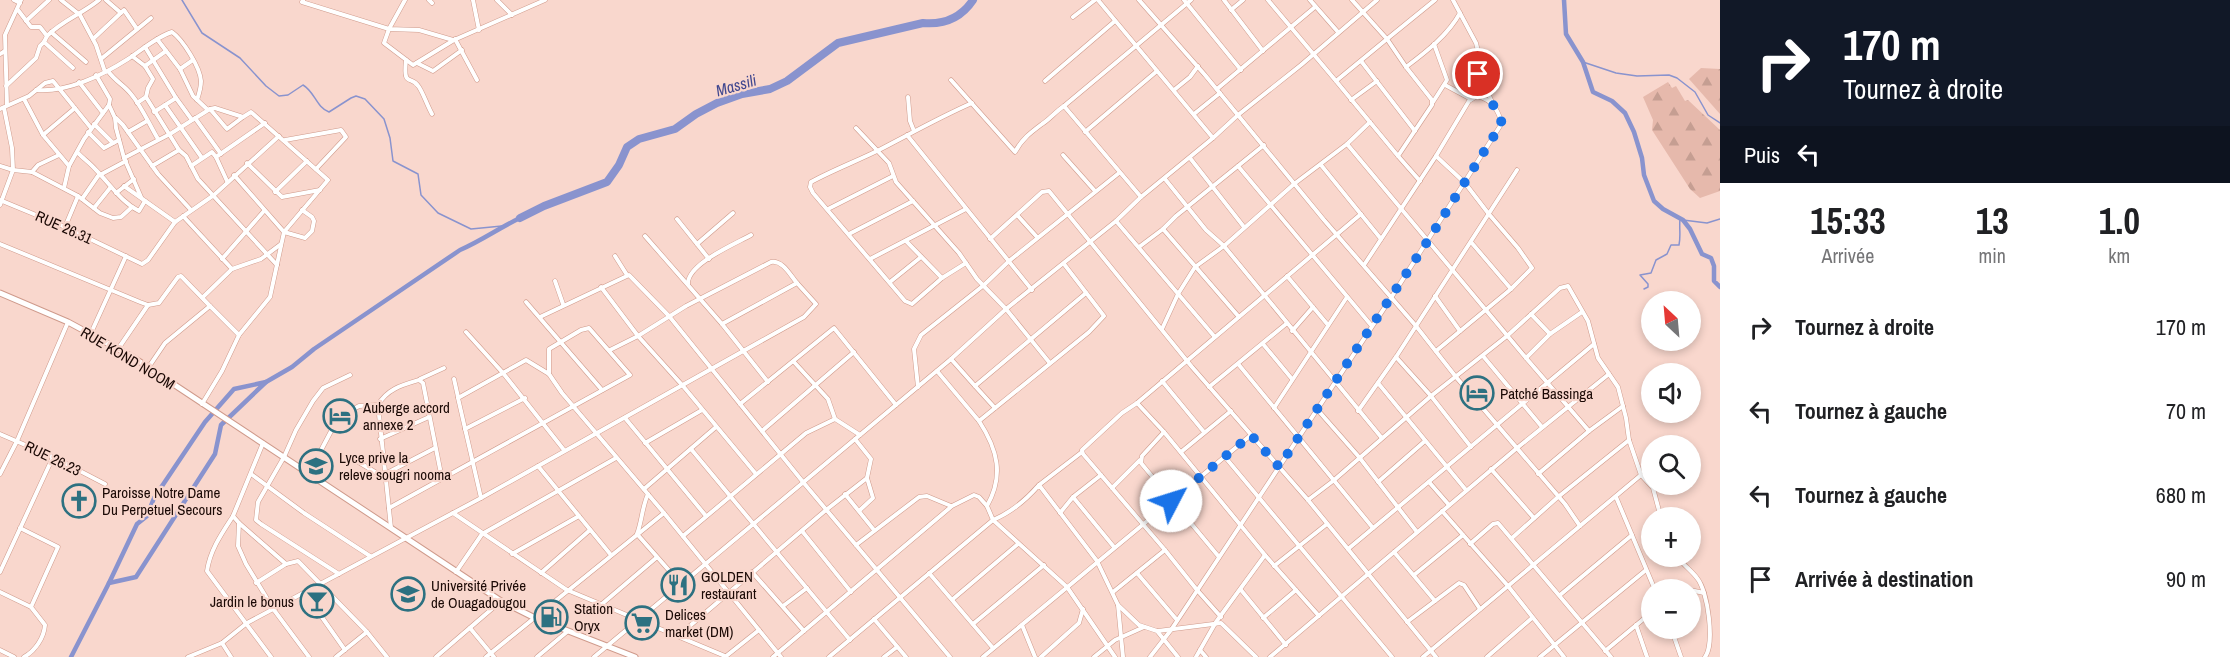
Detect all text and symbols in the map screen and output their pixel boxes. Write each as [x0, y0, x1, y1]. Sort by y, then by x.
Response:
text: 170 m [1843, 17, 1941, 73]
icon: right [1744, 24, 1822, 102]
pin [1452, 48, 1503, 99]
icon: arrive [1461, 57, 1494, 90]
water label: Massili [713, 69, 759, 101]
text: Tournez à droite [1843, 71, 2003, 107]
icon: left [1792, 138, 1825, 171]
text: Puis [1744, 140, 1780, 170]
text: 15:33 [1810, 197, 1886, 245]
text: 13 [1976, 197, 2009, 245]
text: 1.0 [2099, 197, 2140, 245]
street label: RUE 26.31 [32, 205, 96, 249]
text: Arrivée [1821, 242, 1874, 269]
text: min [1979, 242, 2006, 269]
text: km [2108, 242, 2130, 269]
north arrow [1641, 291, 1701, 351]
map controls [1641, 291, 1701, 639]
icon: right [1744, 311, 1777, 344]
text: Tournez à droite [1795, 312, 1934, 342]
text: 170 m [2156, 312, 2206, 342]
street label: RUE KOND NOOM [77, 322, 179, 394]
button: sound [1641, 363, 1701, 423]
hotel icon: Patché Bassinga [1459, 375, 1495, 411]
place label: Patché Bassinga [1500, 383, 1593, 404]
icon: left [1744, 395, 1777, 428]
text: Tournez à gauche [1795, 396, 1947, 426]
text: 70 m [2166, 396, 2206, 426]
place label: Auberge accord annexe 2 [362, 397, 450, 435]
hotel icon: Auberge accord annexe 2 [322, 398, 358, 434]
street label: RUE 26.23 [21, 435, 85, 481]
button: search [1641, 435, 1701, 495]
place label: Lyce prive la releve sougri nooma [339, 447, 451, 485]
school or university icon: Lyce prive la releve sougri nooma [298, 448, 334, 484]
position arrow [1139, 469, 1203, 533]
icon: left [1744, 479, 1777, 512]
text: Tournez à gauche [1795, 480, 1947, 510]
text: 680 m [2156, 480, 2206, 510]
place label: Paroisse Notre Dame Du Perpetuel Secours [102, 482, 222, 520]
church icon: Paroisse Notre Dame Du Perpetuel Secours [61, 483, 97, 519]
button: + [1641, 507, 1701, 567]
icon: arrive [1744, 563, 1777, 596]
text: Arrivée à destination [1795, 564, 1973, 594]
text: 90 m [2166, 564, 2206, 594]
place label: GOLDEN restaurant [701, 566, 757, 604]
restaurant icon: GOLDEN restaurant [660, 567, 696, 603]
place label: Université Privée de Ouagadougou [431, 575, 526, 613]
school or university icon: Université Privée de Ouagadougou [390, 576, 426, 612]
button: − [1641, 579, 1701, 639]
bar icon: Jardin le bonus [299, 583, 335, 619]
place label: Jardin le bonus [210, 591, 294, 612]
place label: Station Oryx [574, 598, 613, 636]
fuel station icon: Station Oryx [533, 599, 569, 635]
place label: Delices market (DM) [665, 604, 733, 642]
supermarket icon: Delices market (DM) [624, 605, 660, 641]

